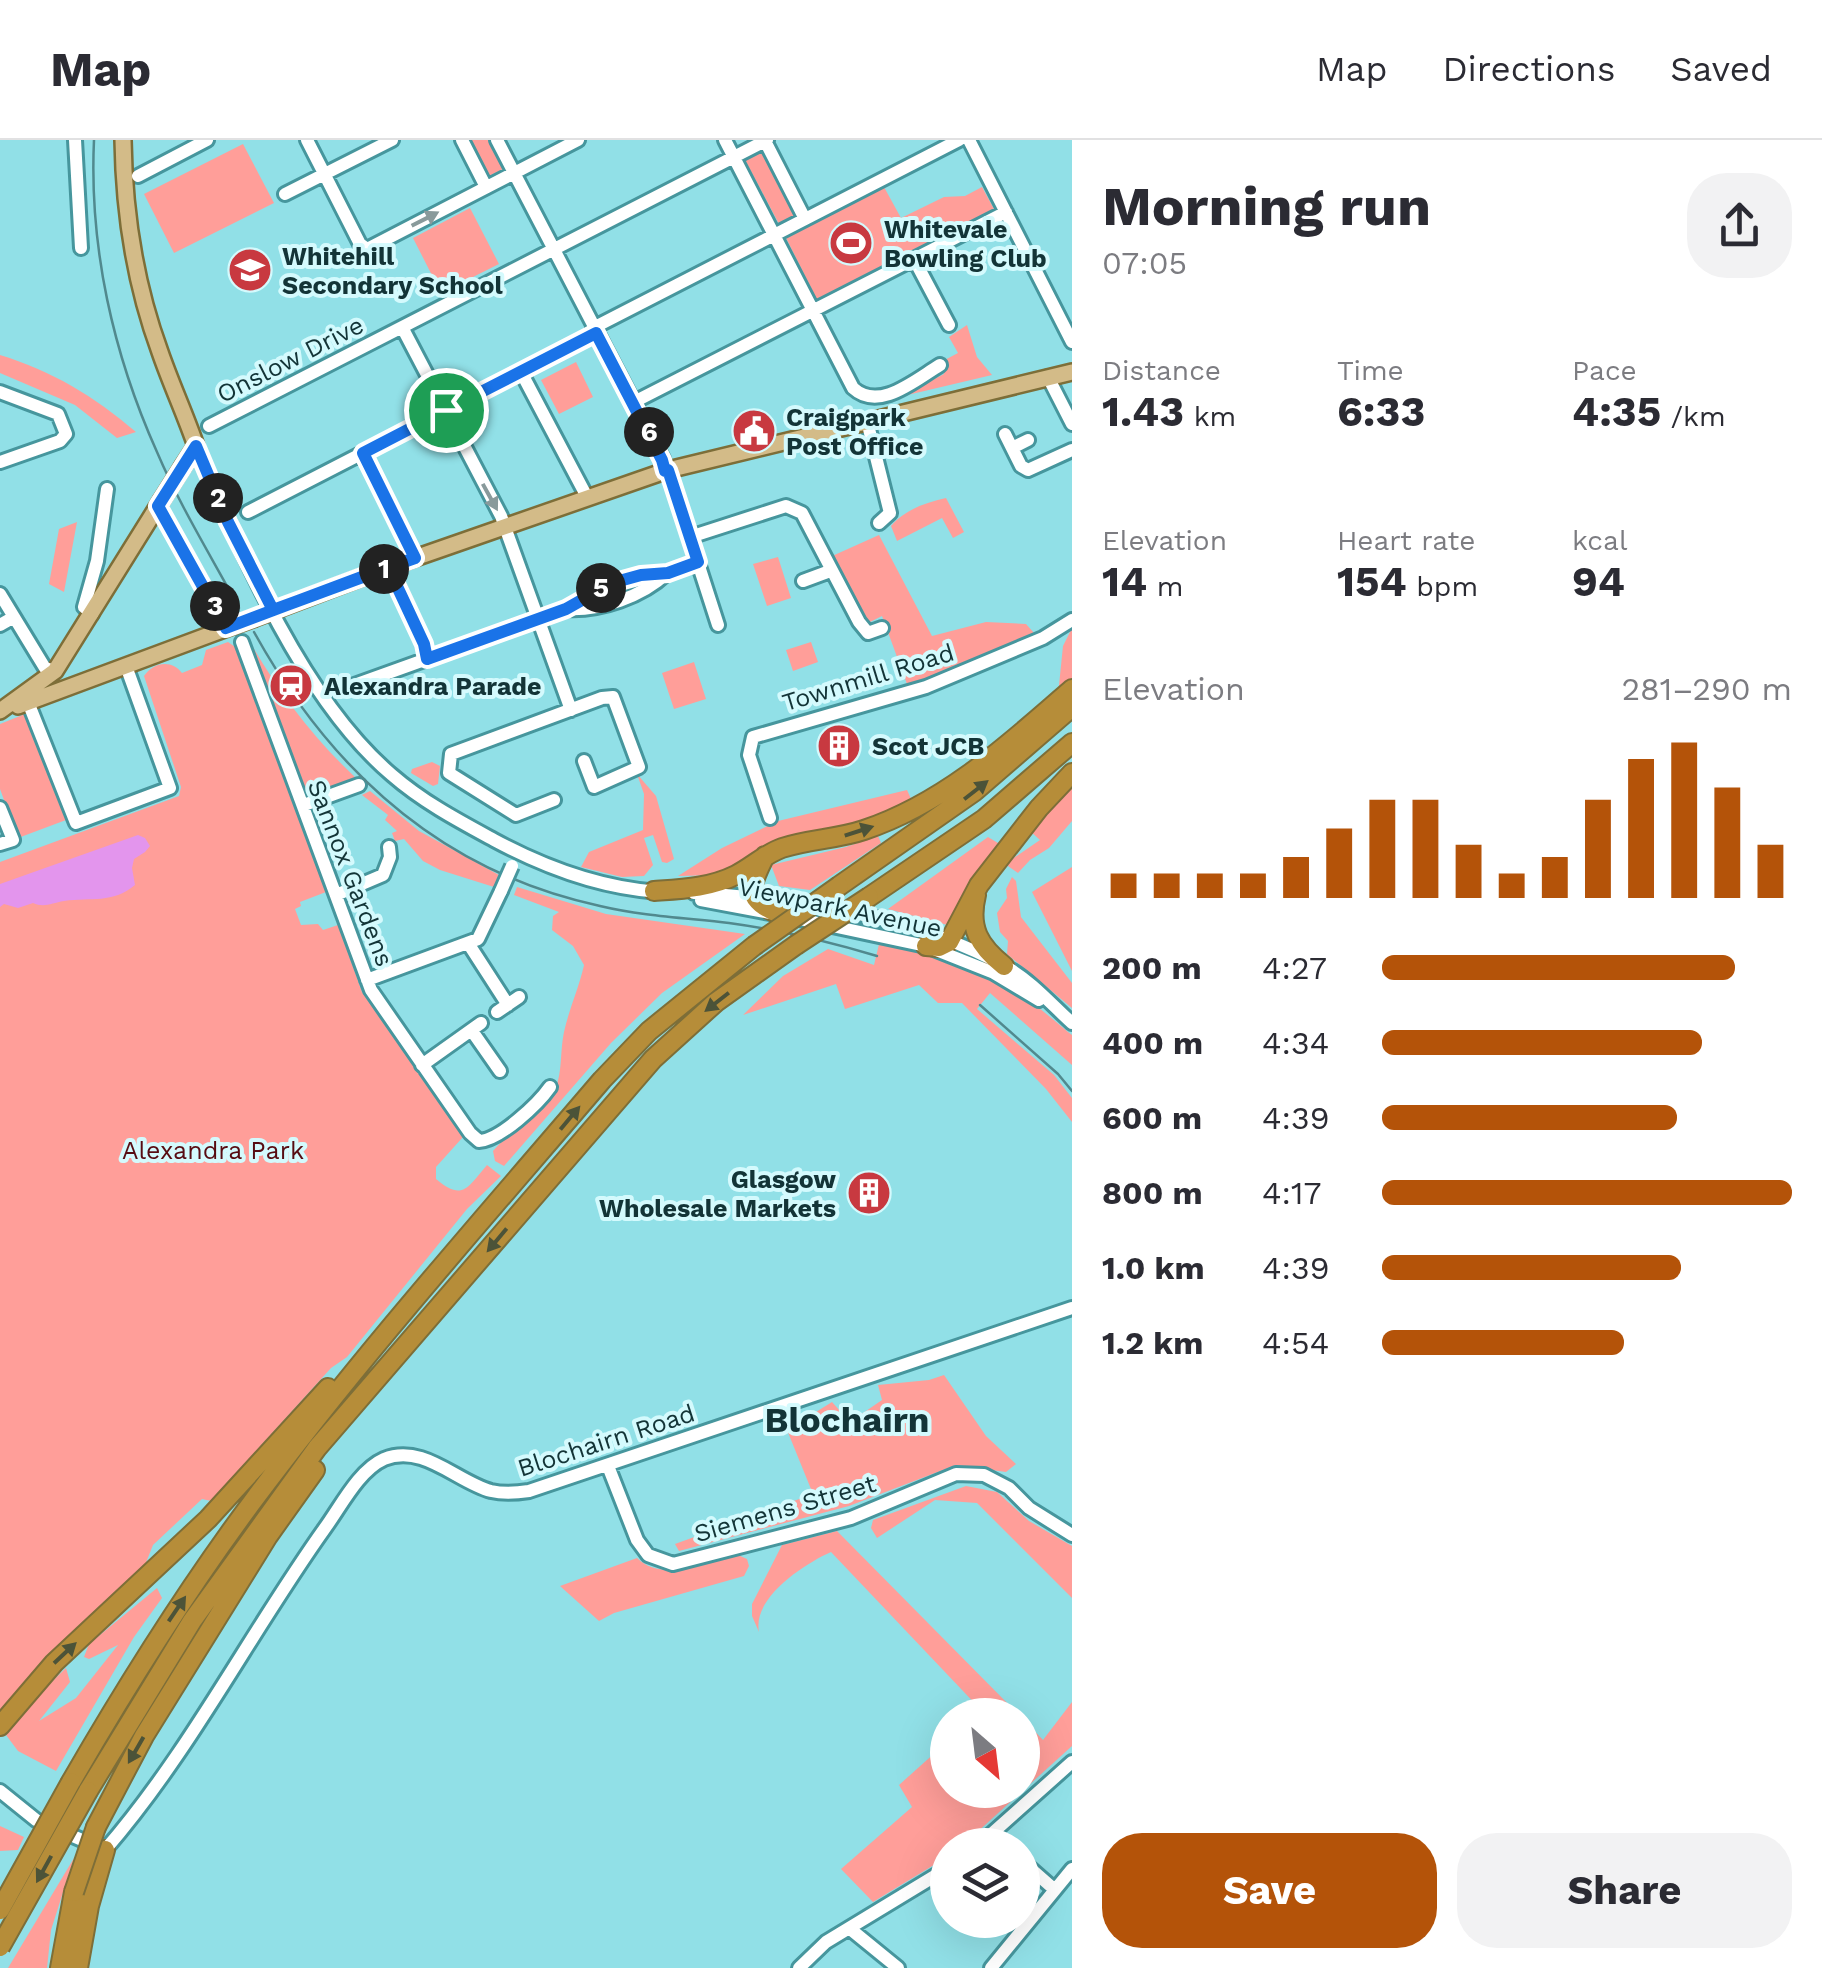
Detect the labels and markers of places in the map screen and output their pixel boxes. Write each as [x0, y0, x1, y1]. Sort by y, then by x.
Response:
place label: Whitevale Bowling Club [884, 215, 1047, 273]
sports icon: Whitevale Bowling Club [828, 220, 874, 266]
place label: Whitehill Secondary School [282, 242, 504, 300]
school or university icon: Whitehill Secondary School [227, 247, 273, 293]
pin [404, 368, 489, 453]
place label: Craigpark Post Office [786, 403, 923, 461]
pin: 6 [624, 407, 674, 457]
public building icon: Craigpark Post Office [731, 408, 777, 454]
pin: 2 [193, 473, 243, 523]
pin: 1 [359, 544, 409, 594]
pin: 5 [576, 563, 626, 613]
pin: 3 [190, 581, 240, 631]
station icon: Alexandra Parade [268, 663, 314, 709]
place label: Alexandra Parade [324, 672, 542, 701]
building icon: Scot JCB [816, 723, 862, 769]
place label: Scot JCB [872, 732, 984, 761]
place label: Glasgow Wholesale Markets [599, 1165, 836, 1223]
building icon: Glasgow Wholesale Markets [846, 1170, 892, 1216]

